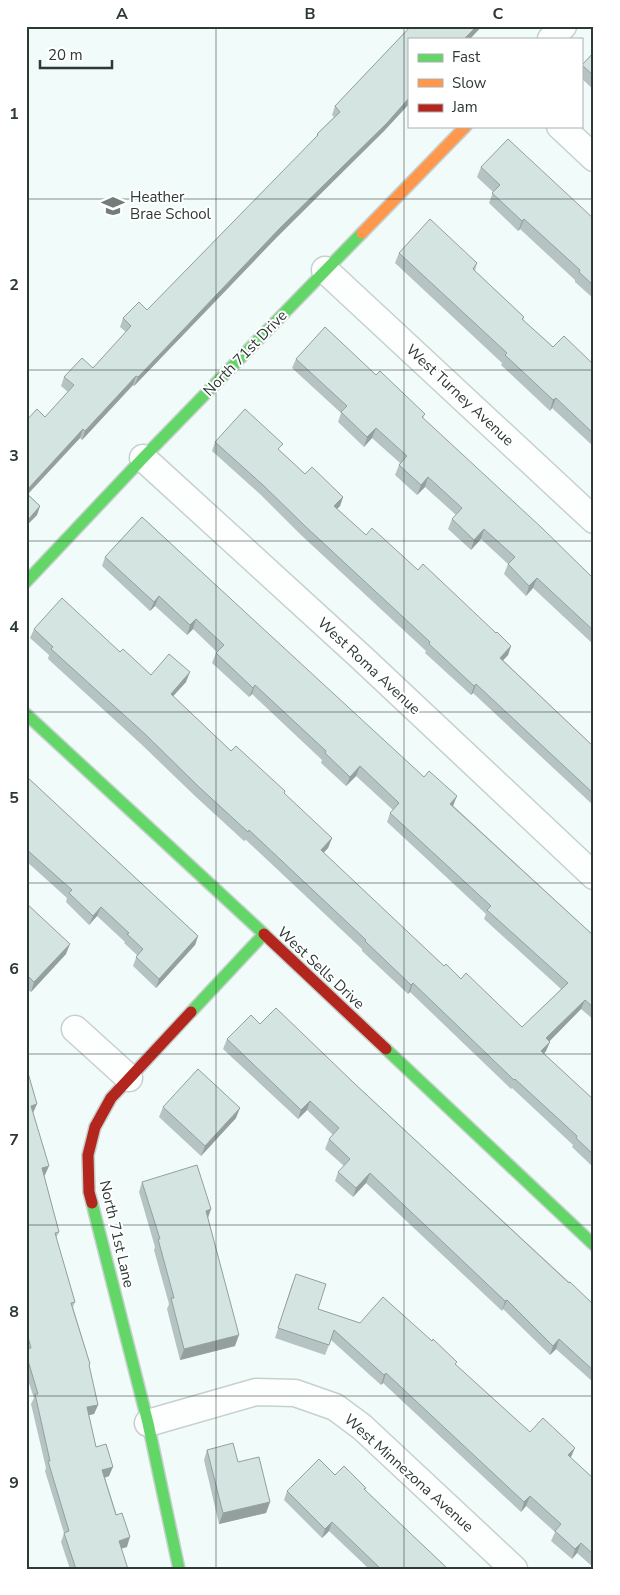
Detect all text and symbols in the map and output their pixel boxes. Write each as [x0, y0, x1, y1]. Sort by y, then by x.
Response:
text: A [116, 3, 128, 25]
text: B [304, 3, 316, 25]
text: C [493, 3, 504, 25]
scale bar [40, 38, 112, 70]
legend [408, 38, 582, 128]
text: 20 m [48, 45, 83, 65]
text: Fast [452, 47, 481, 67]
text: Slow [452, 73, 487, 93]
text: Jam [451, 97, 478, 117]
text: 1 [9, 103, 19, 125]
place label: Heather Brae School [130, 187, 212, 224]
school or university icon: Heather Brae School [100, 193, 126, 219]
text: 2 [9, 274, 19, 296]
street label: North 71st Drive [199, 306, 291, 400]
street label: West Turney Avenue [402, 340, 518, 450]
text: 3 [9, 445, 19, 467]
street label: West Roma Avenue [313, 613, 425, 719]
text: 4 [9, 616, 19, 638]
text: 5 [9, 787, 19, 809]
street label: West Sells Drive [273, 922, 369, 1014]
text: 6 [9, 958, 19, 980]
text: 7 [9, 1129, 19, 1151]
street label: North 71st Lane [95, 1178, 139, 1290]
text: 8 [9, 1301, 19, 1323]
street label: West Minnezona Avenue [340, 1409, 478, 1537]
text: 9 [9, 1472, 19, 1494]

